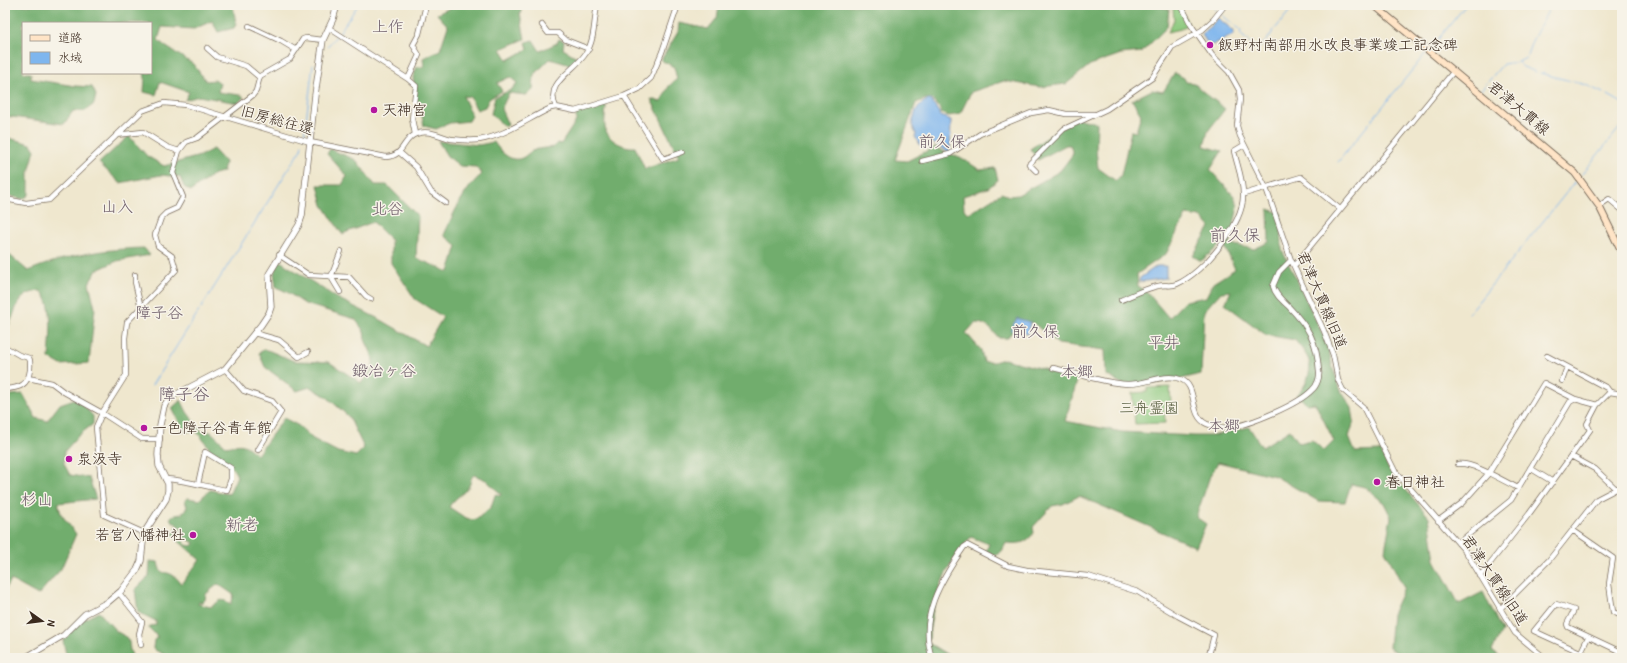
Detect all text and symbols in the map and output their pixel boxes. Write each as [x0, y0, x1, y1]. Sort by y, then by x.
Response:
district label: 上作 [372, 15, 404, 37]
legend [22, 22, 152, 74]
text: 道路 [58, 29, 82, 46]
place label: 飯野村南部用水改良事業竣工記念碑 [1218, 34, 1458, 55]
marker: 飯野村南部用水改良事業竣工記念碑 [1205, 40, 1215, 50]
text: 水域 [58, 49, 82, 66]
street label: 君津大貫線 [1484, 75, 1555, 140]
place label: 天神宮 [382, 99, 427, 120]
street label: 旧房総往還 [238, 100, 316, 139]
marker: 天神宮 [369, 105, 379, 115]
district label: 前久保 [918, 130, 966, 152]
district label: 山入 [101, 195, 133, 217]
district label: 北谷 [371, 197, 403, 219]
district label: 前久保 [1210, 223, 1261, 246]
street label: 君津大貫線旧道 [1292, 247, 1353, 352]
district label: 障子谷 [135, 301, 183, 323]
district label: 前久保 [1011, 320, 1059, 342]
district label: 平井 [1148, 331, 1180, 353]
district label: 鍛冶ヶ谷 [352, 359, 416, 381]
district label: 本郷 [1061, 360, 1093, 382]
district label: 障子谷 [159, 382, 210, 405]
park label: 三舟霊園 [1119, 397, 1179, 418]
district label: 本郷 [1208, 414, 1240, 436]
place label: 一色障子谷青年館 [152, 417, 272, 438]
marker: 一色障子谷青年館 [139, 423, 149, 433]
place label: 泉汲寺 [77, 448, 122, 469]
marker: 泉汲寺 [64, 454, 74, 464]
place label: 春日神社 [1385, 471, 1445, 492]
marker: 春日神社 [1372, 477, 1382, 487]
district label: 杉山 [21, 488, 53, 510]
district label: 新老 [226, 513, 258, 535]
place label: 若宮八幡神社 [95, 524, 185, 545]
marker: 若宮八幡神社 [188, 530, 198, 540]
street label: 君津大貫線旧道 [1457, 530, 1533, 629]
north arrow [22, 601, 62, 641]
text: N [44, 619, 59, 628]

